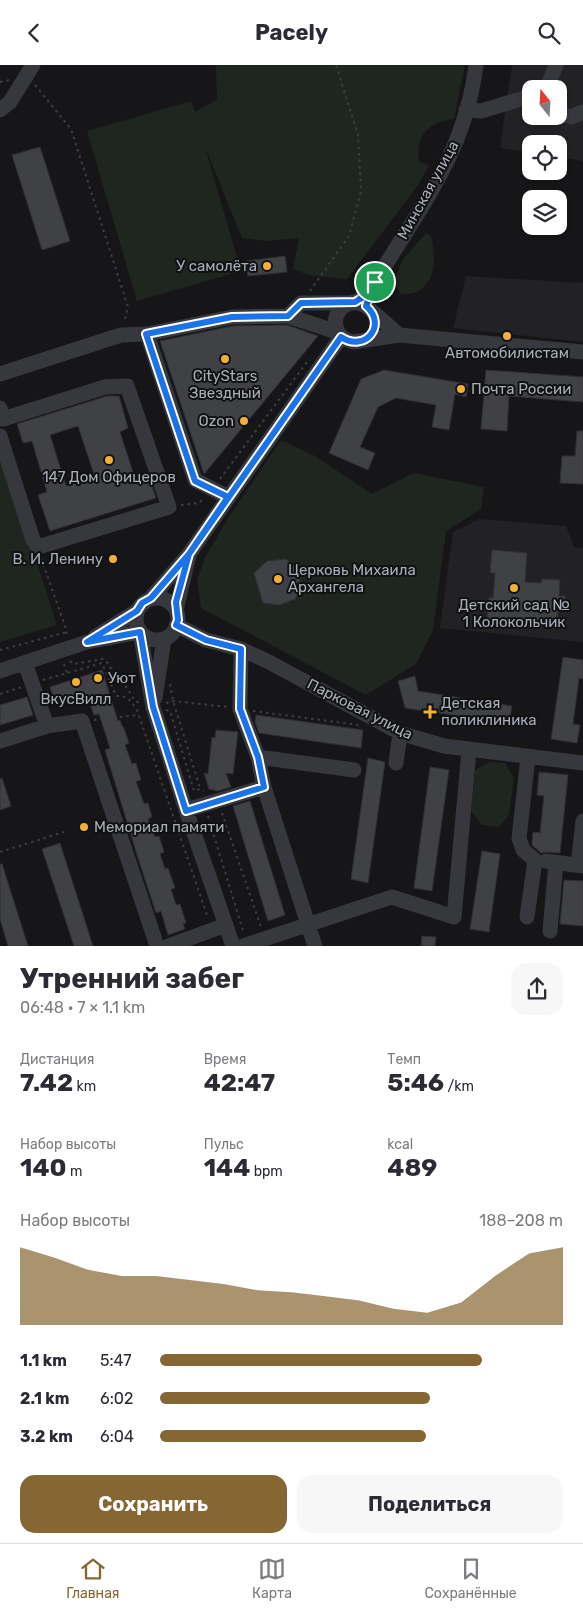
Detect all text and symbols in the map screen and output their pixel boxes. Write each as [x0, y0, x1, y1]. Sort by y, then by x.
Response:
icon: back [20, 19, 48, 47]
text: Pacely [255, 19, 328, 46]
icon: search [535, 19, 563, 47]
north arrow [522, 80, 568, 125]
map controls [522, 80, 567, 235]
button: locate [522, 135, 567, 180]
street label: Минская улица [394, 138, 462, 242]
button: layers [522, 190, 567, 235]
place label: У самолёта [176, 257, 257, 275]
marker: У самолёта [261, 260, 273, 272]
pin [354, 261, 396, 303]
icon: arrive [361, 268, 389, 296]
marker: Автомобилистам [501, 330, 513, 342]
place label: Автомобилистам [445, 344, 569, 362]
marker: CityStars Звездный [219, 353, 231, 365]
place label: CityStars Звездный [189, 367, 261, 402]
place label: Почта России [471, 380, 571, 398]
marker: Почта России [455, 383, 467, 395]
place label: Ozon [199, 412, 234, 430]
marker: Ozon [238, 415, 250, 427]
marker: 147 Дом Офицеров [103, 454, 115, 466]
place label: 147 Дом Офицеров [42, 468, 176, 486]
place label: В. И. Ленину [12, 550, 103, 568]
marker: В. И. Ленину [107, 553, 119, 565]
place label: Церковь Михаила Архангела [288, 561, 416, 596]
marker: Церковь Михаила Архангела [272, 573, 284, 585]
marker: Детский сад № 1 Колокольчик [508, 582, 520, 594]
place label: Детский сад № 1 Колокольчик [458, 596, 570, 631]
place label: Уют [108, 669, 136, 687]
marker: Уют [92, 672, 104, 684]
street label: Парковая улица [304, 675, 416, 743]
marker: ВкусВилл [70, 676, 82, 688]
place label: ВкусВилл [41, 690, 111, 708]
place label: Детская поликлиника [441, 694, 537, 729]
marker: Детская поликлиника [423, 705, 437, 719]
place label: Мемориал памяти [94, 818, 224, 836]
marker: Мемориал памяти [78, 821, 90, 833]
text: Утренний забег [20, 962, 244, 995]
button: share [511, 963, 563, 1015]
text: 06:48 · 7 × 1.1 km [20, 998, 145, 1017]
text: Дистанция [20, 1051, 94, 1068]
text: Время [204, 1051, 246, 1068]
text: Темп [387, 1051, 421, 1068]
text: 7.42 [20, 1068, 73, 1097]
text: 42:47 [204, 1068, 275, 1097]
text: 5:46 [387, 1068, 444, 1097]
text: km [73, 1078, 96, 1095]
text: /km [444, 1078, 474, 1095]
text: Набор высоты [20, 1136, 116, 1153]
text: Пульс [204, 1136, 244, 1153]
text: kcal [387, 1136, 413, 1153]
text: 140 [20, 1153, 67, 1182]
text: 144 [204, 1153, 250, 1182]
text: 489 [387, 1153, 437, 1182]
text: m [67, 1163, 82, 1180]
text: bpm [250, 1163, 283, 1180]
text: Набор высоты [20, 1211, 130, 1230]
text: 188–208 m [479, 1211, 563, 1230]
text: 1.1 km [20, 1351, 67, 1370]
text: 5:47 [100, 1351, 131, 1370]
text: 2.1 km [20, 1389, 69, 1408]
text: 6:02 [100, 1389, 133, 1408]
text: 3.2 km [20, 1427, 73, 1446]
text: 6:04 [100, 1427, 134, 1446]
button: Сохранить [20, 1475, 287, 1533]
button: Поделиться [297, 1475, 563, 1533]
tab: Главная [66, 1555, 120, 1602]
tab: Карта [252, 1555, 292, 1602]
tab: Сохранённые [425, 1555, 517, 1602]

